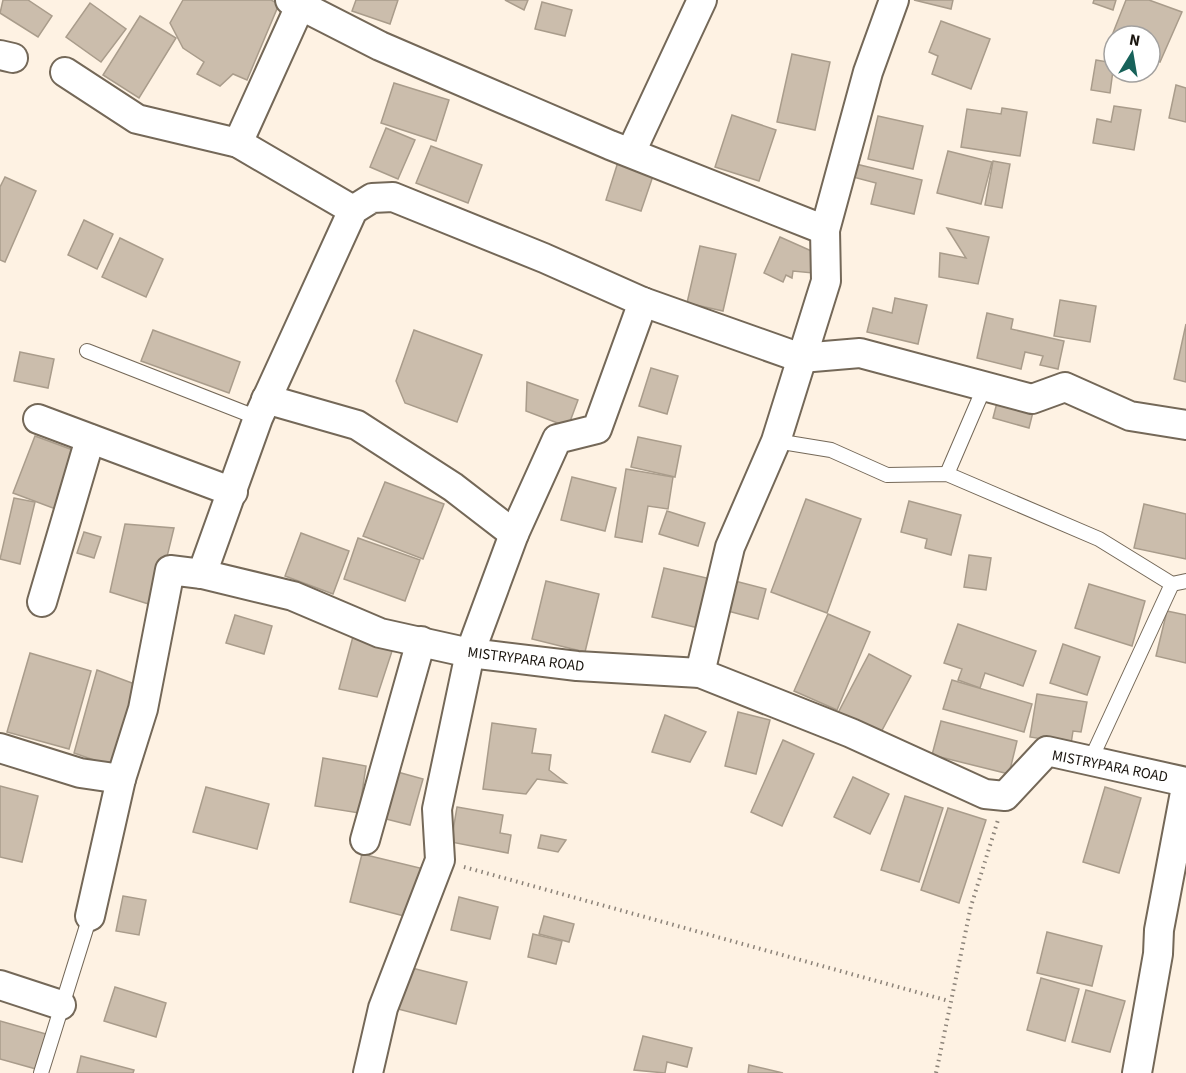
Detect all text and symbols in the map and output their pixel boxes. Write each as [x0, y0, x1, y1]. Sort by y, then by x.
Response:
north arrow [1102, 24, 1162, 84]
text: N [1127, 28, 1142, 52]
street label: MISTRYPARA ROAD [466, 642, 586, 677]
street label: MISTRYPARA ROAD [1050, 745, 1170, 788]

